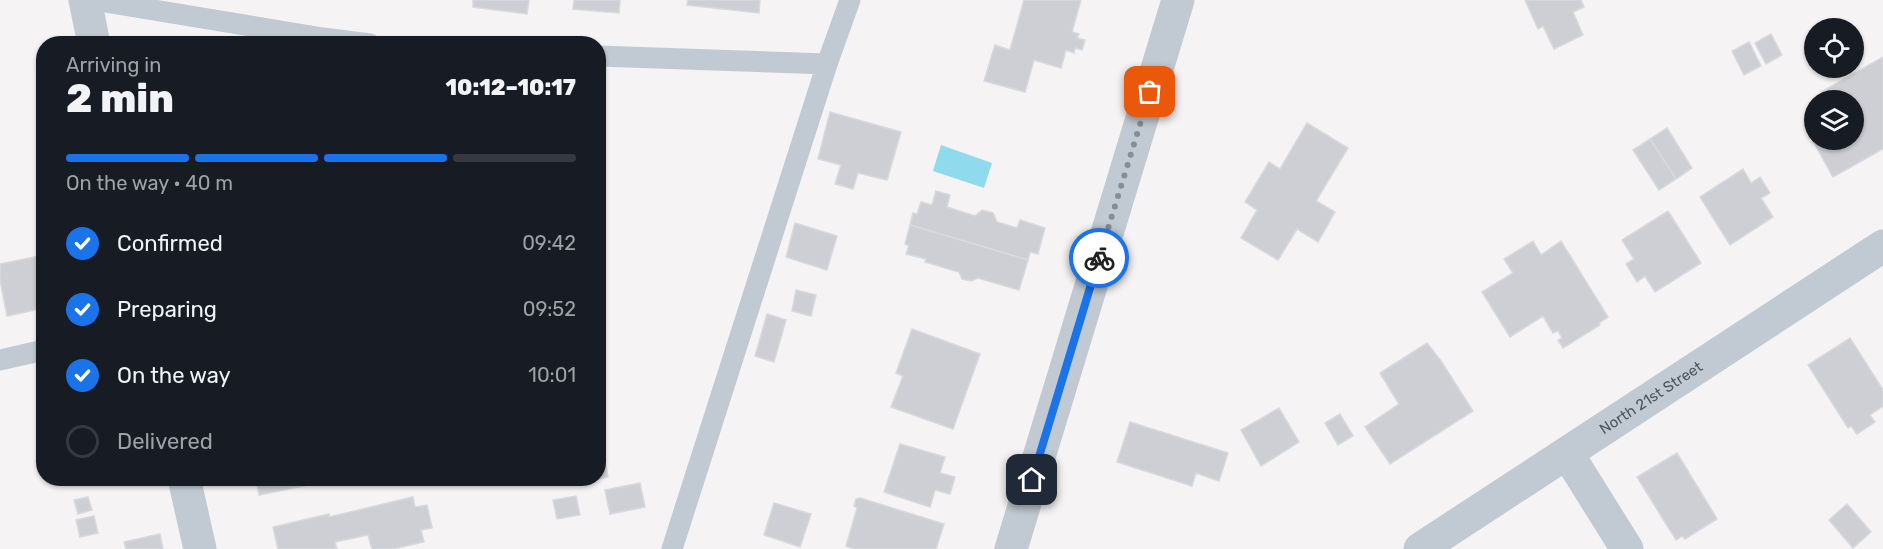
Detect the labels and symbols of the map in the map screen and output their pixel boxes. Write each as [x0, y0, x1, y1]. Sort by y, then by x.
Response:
pin [1124, 66, 1175, 117]
courier [1069, 228, 1129, 288]
street label: North 21st Street [1596, 358, 1706, 438]
pin [1006, 454, 1057, 505]

